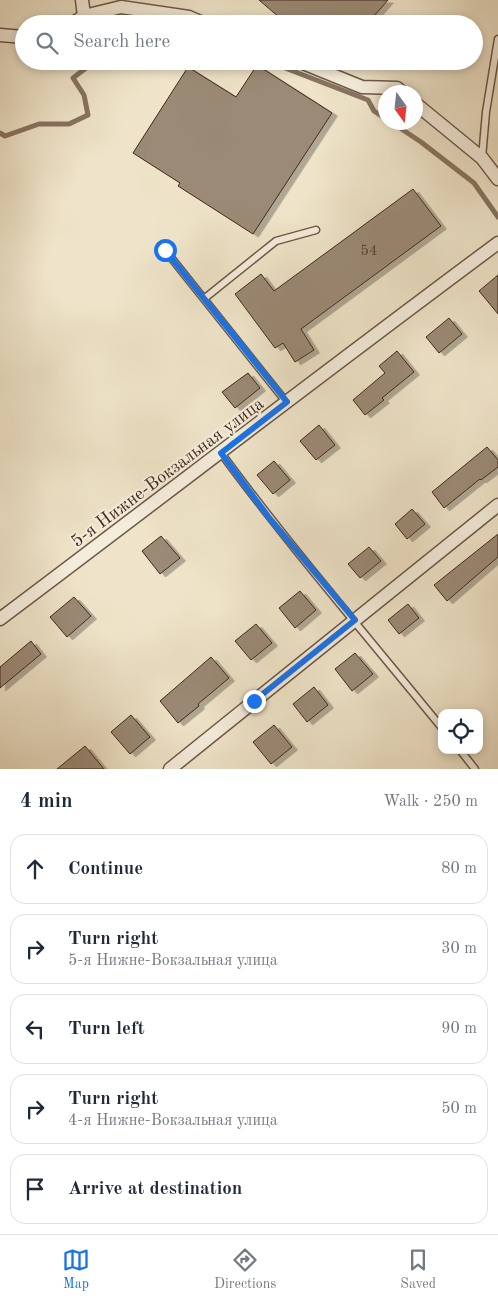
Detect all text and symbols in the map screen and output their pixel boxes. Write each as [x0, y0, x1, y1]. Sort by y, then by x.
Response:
search box [15, 15, 483, 70]
icon: search [33, 29, 61, 57]
text: Search here [73, 33, 170, 52]
north arrow [378, 85, 423, 130]
route start [154, 239, 177, 262]
house number: 54 [360, 244, 378, 259]
street label: 5-я Нижне-Вокзальная улица [68, 395, 267, 551]
route end [243, 690, 266, 713]
map controls [438, 709, 483, 754]
button: locate [438, 709, 483, 754]
text: 4 min [20, 791, 73, 812]
text: Walk · 250 m [383, 794, 478, 810]
icon: ahead [21, 855, 49, 883]
text: Continue [68, 860, 143, 879]
text: 80 m [441, 861, 477, 877]
text: Turn right [68, 930, 158, 949]
icon: right [21, 935, 49, 963]
text: 30 m [441, 941, 477, 957]
text: 5-я Нижне-Вокзальная улица [68, 953, 278, 969]
icon: left [21, 1015, 49, 1043]
text: Turn left [68, 1020, 145, 1039]
text: 90 m [441, 1021, 477, 1037]
text: Turn right [68, 1090, 158, 1109]
icon: right [21, 1095, 49, 1123]
text: 50 m [441, 1101, 477, 1117]
text: 4-я Нижне-Вокзальная улица [68, 1113, 278, 1129]
icon: arrive [21, 1175, 49, 1203]
text: Arrive at destination [68, 1180, 242, 1199]
tab: Map [62, 1246, 90, 1293]
tab: Directions [214, 1246, 276, 1293]
tab: Saved [400, 1246, 436, 1293]

